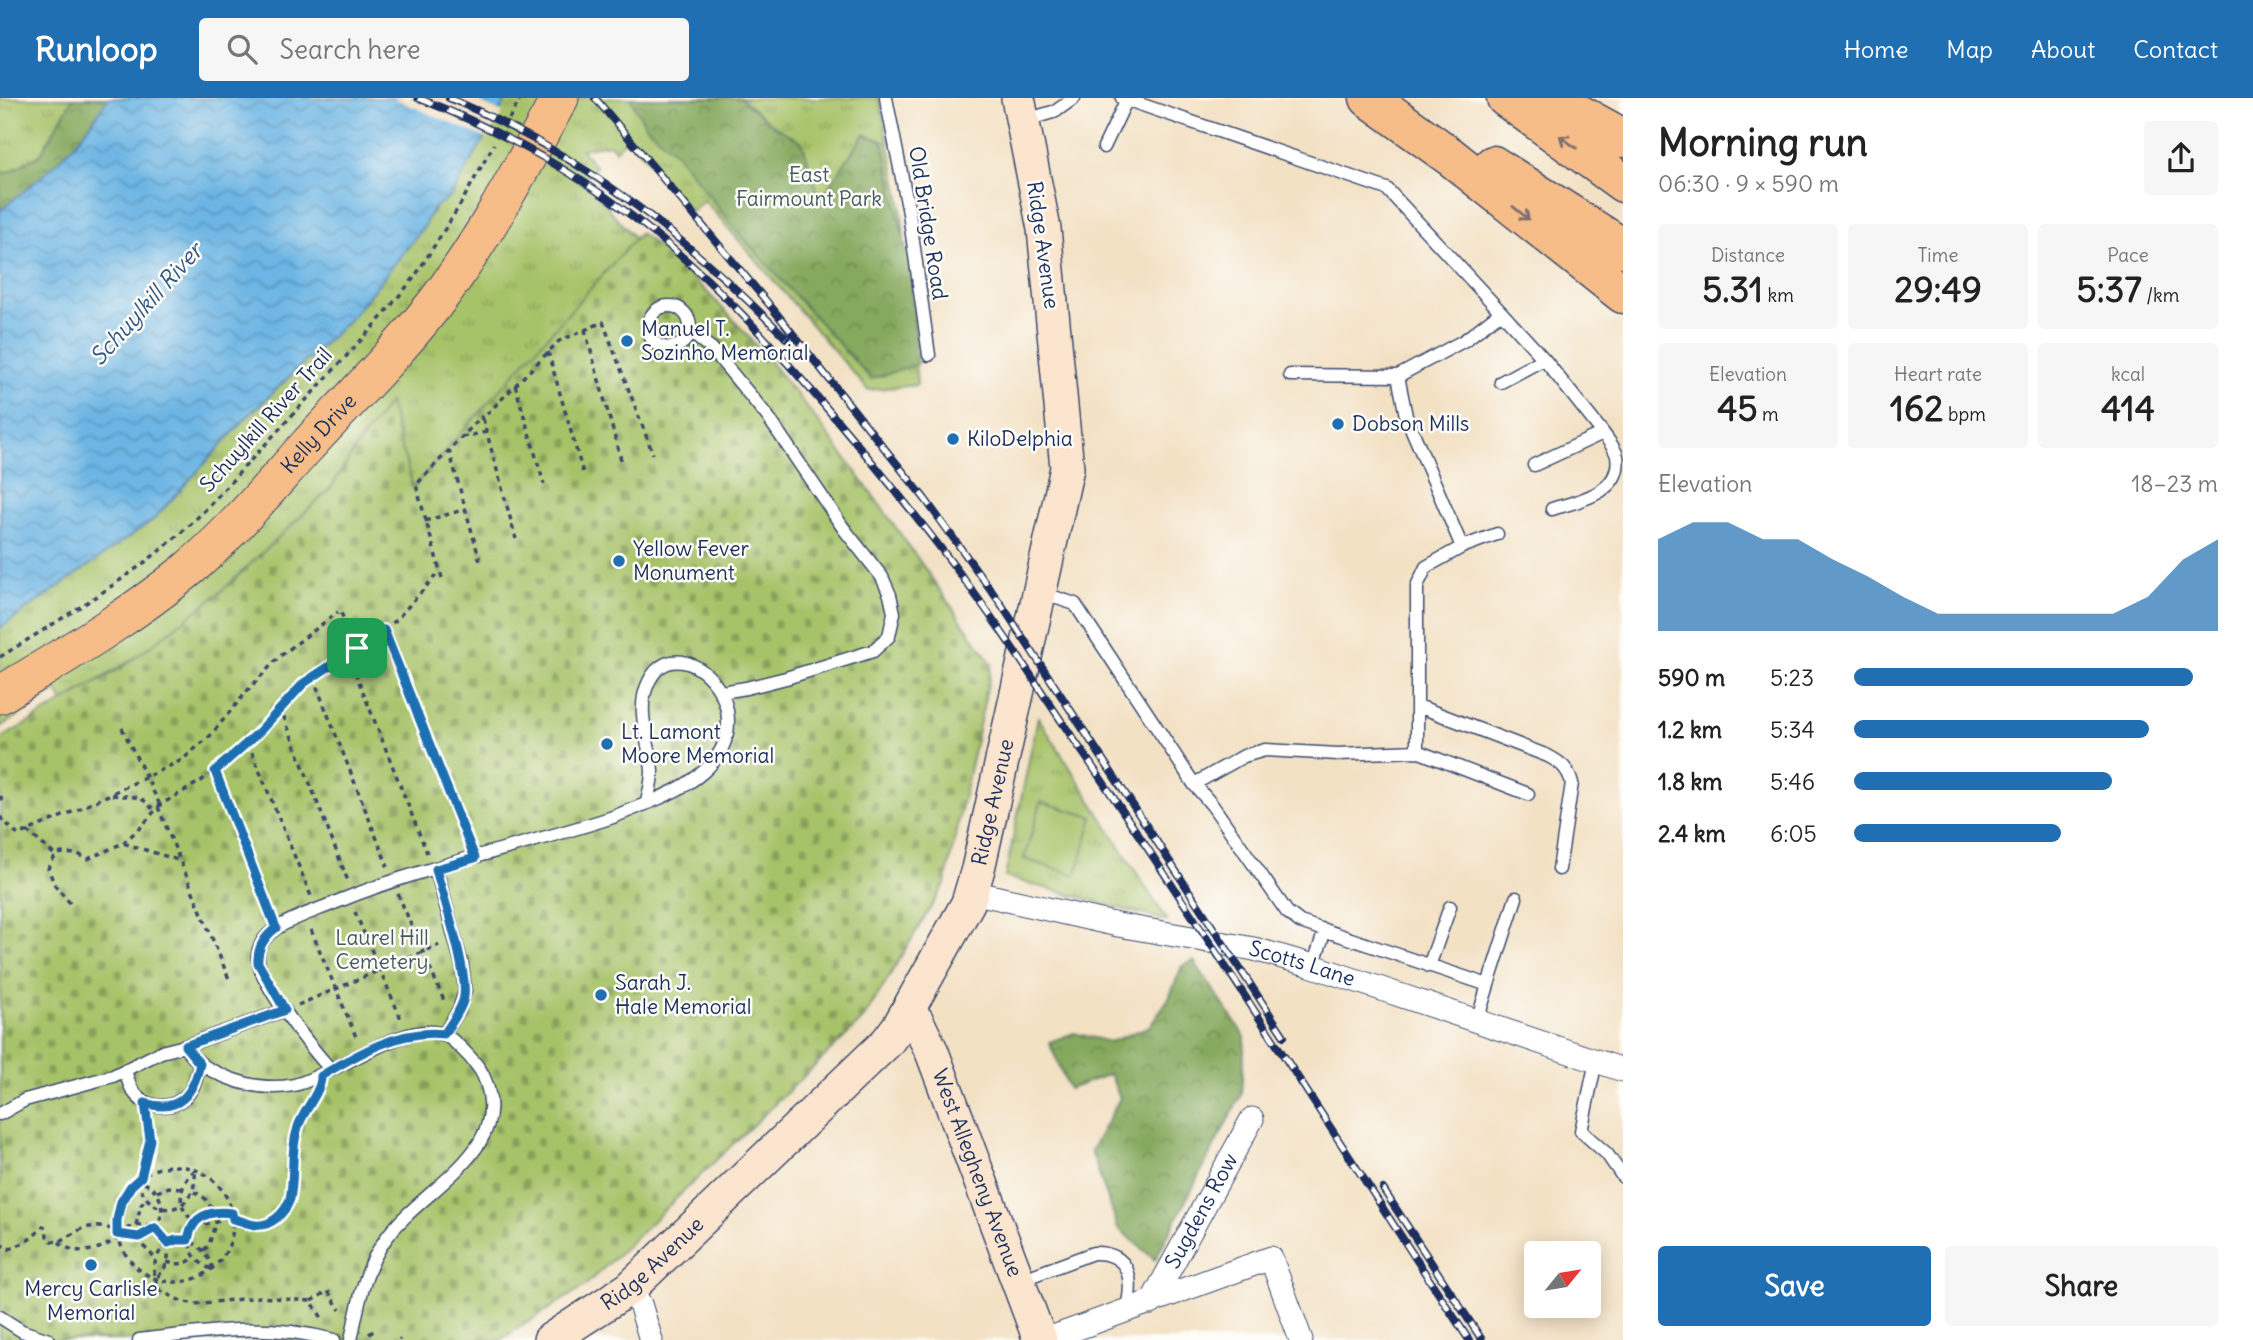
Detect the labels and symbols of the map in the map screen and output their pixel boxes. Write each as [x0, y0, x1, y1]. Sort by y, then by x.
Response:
one-way arrow [1560, 134, 1578, 149]
street label: Old Bridge Road [903, 144, 954, 302]
park label: East Fairmount Park [736, 161, 882, 212]
street label: Ridge Avenue [1021, 179, 1066, 311]
one-way arrow [1511, 205, 1529, 221]
water label: Schuylkill River [83, 235, 210, 371]
place label: Manuel T. Sozinho Memorial [641, 315, 809, 366]
marker: Manuel T. Sozinho Memorial [619, 333, 635, 349]
street label: Schuylkill River Trail [194, 342, 338, 498]
street label: Kelly Drive [275, 388, 362, 479]
place label: Dobson Mills [1352, 410, 1469, 437]
marker: Dobson Mills [1330, 416, 1346, 432]
place label: KiloDelphia [967, 425, 1073, 452]
marker: KiloDelphia [945, 431, 961, 447]
place label: Yellow Fever Monument [633, 535, 750, 586]
marker: Yellow Fever Monument [611, 553, 627, 569]
pin [327, 618, 387, 678]
place label: Lt. Lamont Moore Memorial [621, 718, 774, 769]
marker: Lt. Lamont Moore Memorial [599, 736, 615, 752]
street label: Ridge Avenue [965, 736, 1019, 868]
park label: Laurel Hill Cemetery [335, 924, 429, 975]
street label: Scotts Lane [1246, 934, 1359, 992]
place label: Sarah J. Hale Memorial [615, 969, 751, 1020]
marker: Sarah J. Hale Memorial [593, 987, 609, 1003]
street label: West Allegheny Avenue [927, 1065, 1029, 1281]
street label: Sugdens Row [1159, 1148, 1244, 1273]
street label: Ridge Avenue [596, 1211, 709, 1316]
north arrow [1524, 1241, 1601, 1318]
marker: Mercy Carlisle Memorial [83, 1257, 99, 1273]
place label: Mercy Carlisle Memorial [24, 1275, 158, 1326]

